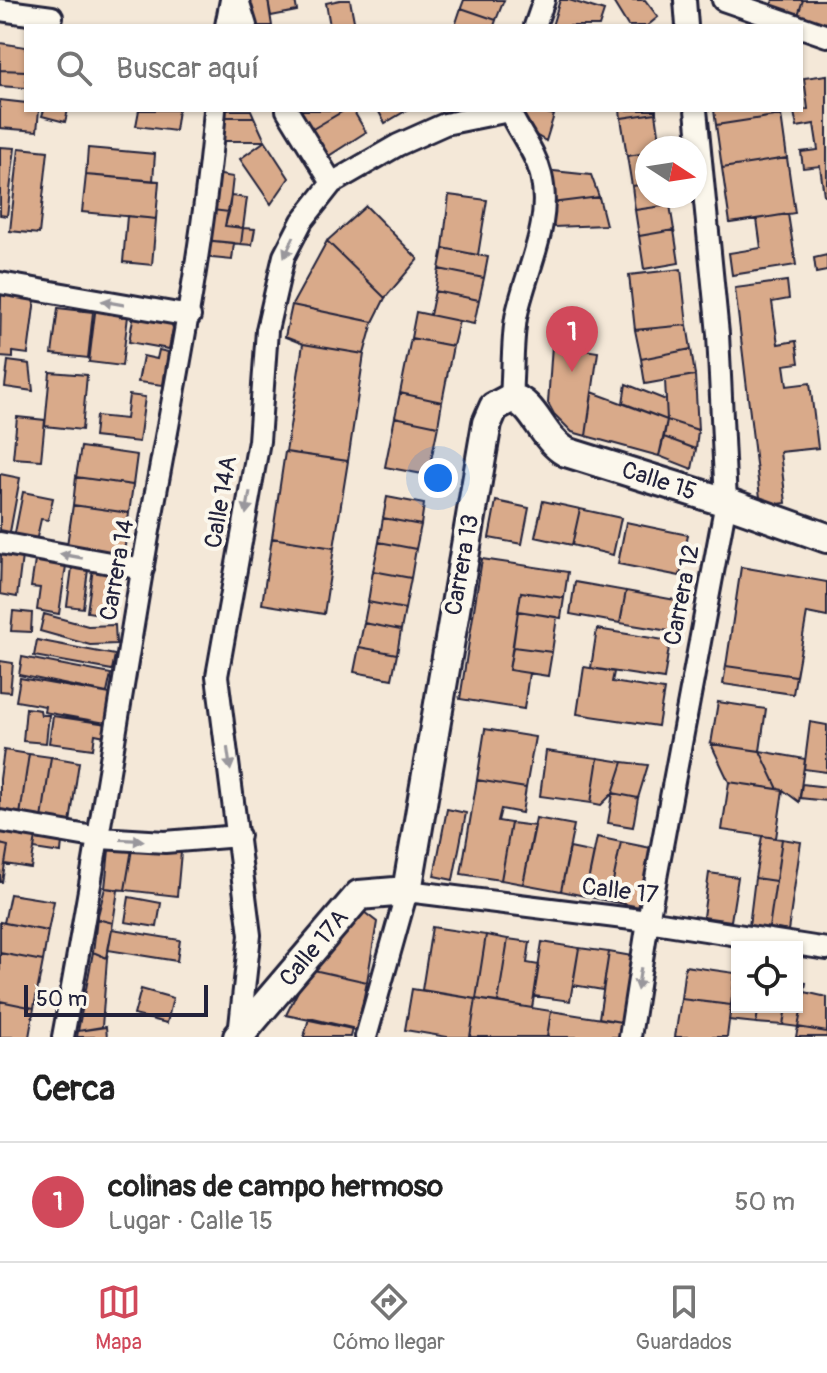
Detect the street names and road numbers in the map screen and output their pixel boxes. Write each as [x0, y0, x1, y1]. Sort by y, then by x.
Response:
street label: Calle 14A [199, 454, 243, 550]
street label: Calle 15 [618, 455, 700, 507]
street label: Carrera 13 [439, 512, 485, 618]
street label: Carrera 14 [94, 517, 140, 623]
street label: Carrera 12 [658, 542, 706, 648]
street label: Calle 17 [580, 872, 660, 910]
street label: Calle 17A [273, 903, 355, 993]

